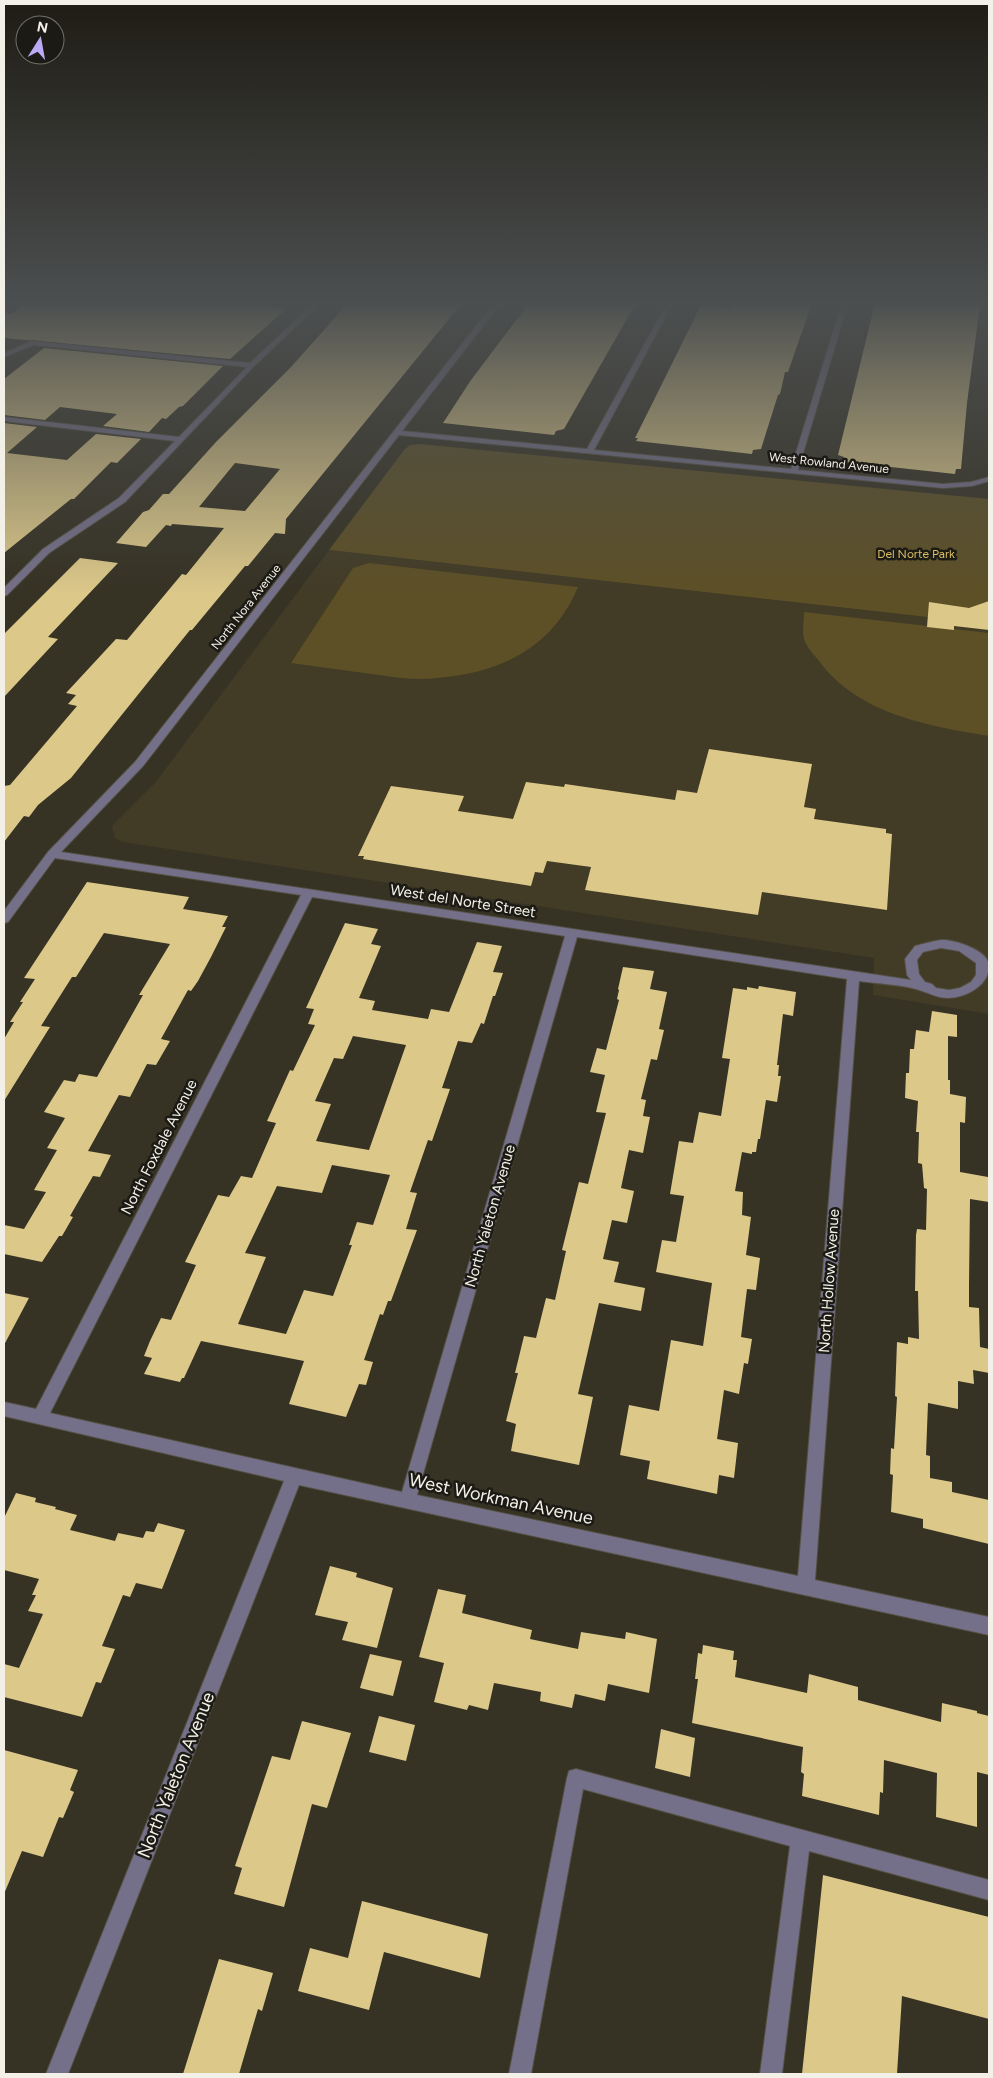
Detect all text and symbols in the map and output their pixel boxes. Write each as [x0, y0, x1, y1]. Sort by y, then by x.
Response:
north arrow [15, 15, 65, 65]
text: N [35, 18, 49, 37]
street label: West Rowland Avenue [768, 450, 890, 476]
park label: Del Norte Park [877, 547, 955, 561]
street label: North Nora Avenue [208, 561, 284, 652]
street label: West del Norte Street [389, 881, 537, 921]
street label: North Foxdale Avenue [117, 1076, 201, 1218]
street label: North Yaleton Avenue [461, 1143, 519, 1289]
street label: North Hollow Avenue [815, 1208, 843, 1354]
street label: West Workman Avenue [407, 1469, 595, 1529]
street label: North Yaleton Avenue [133, 1689, 219, 1861]

